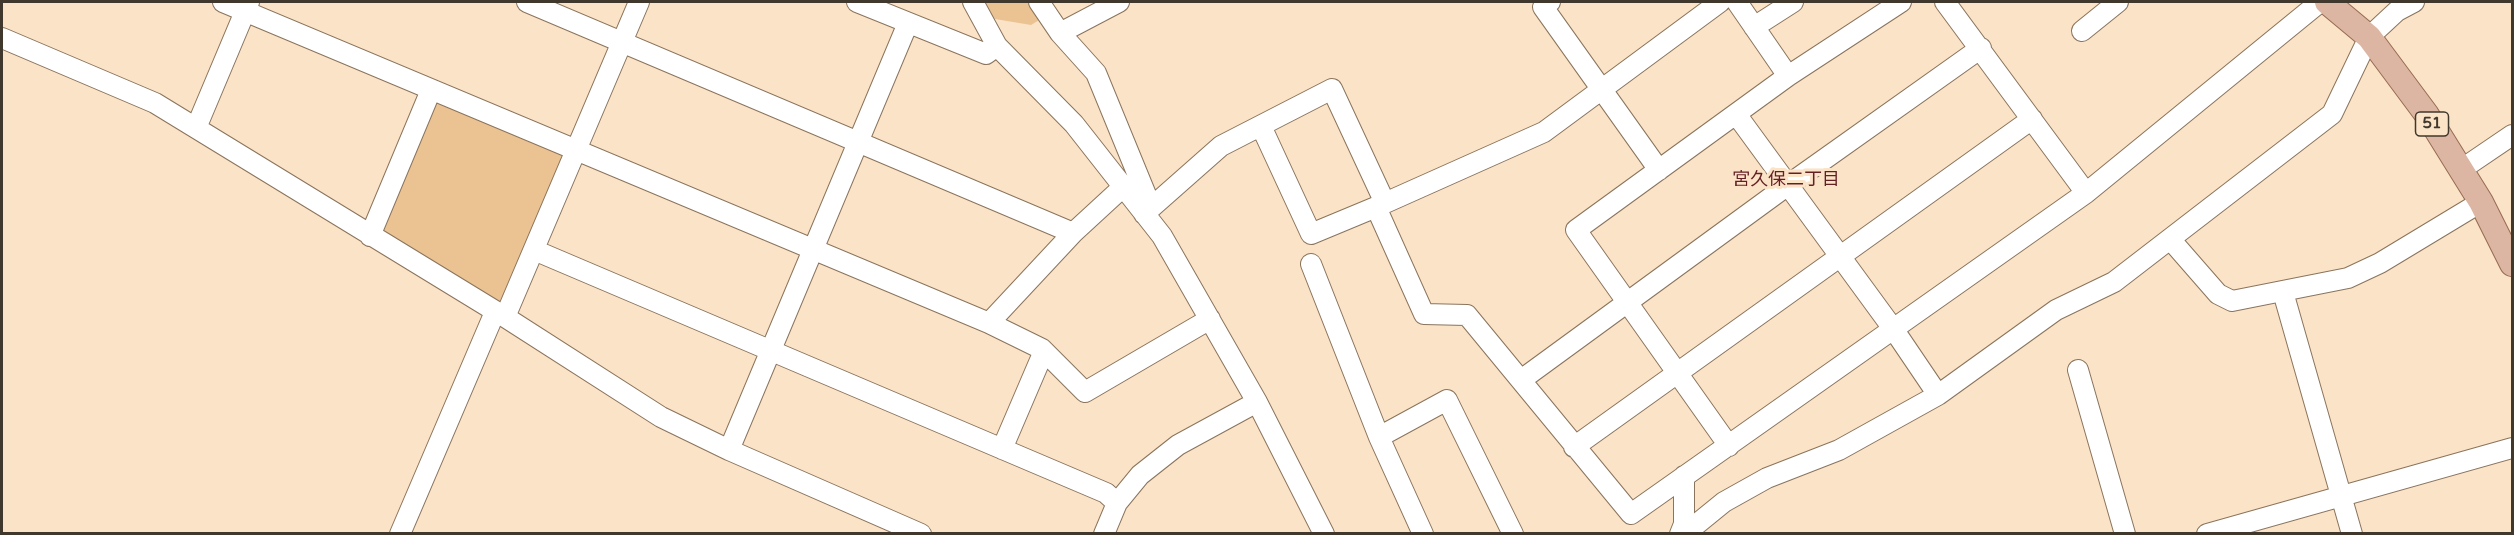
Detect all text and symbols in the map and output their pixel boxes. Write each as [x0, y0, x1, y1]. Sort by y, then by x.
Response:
road number: 51 [2416, 112, 2448, 136]
district label: 宮久保二丁目 [1732, 169, 1840, 191]

